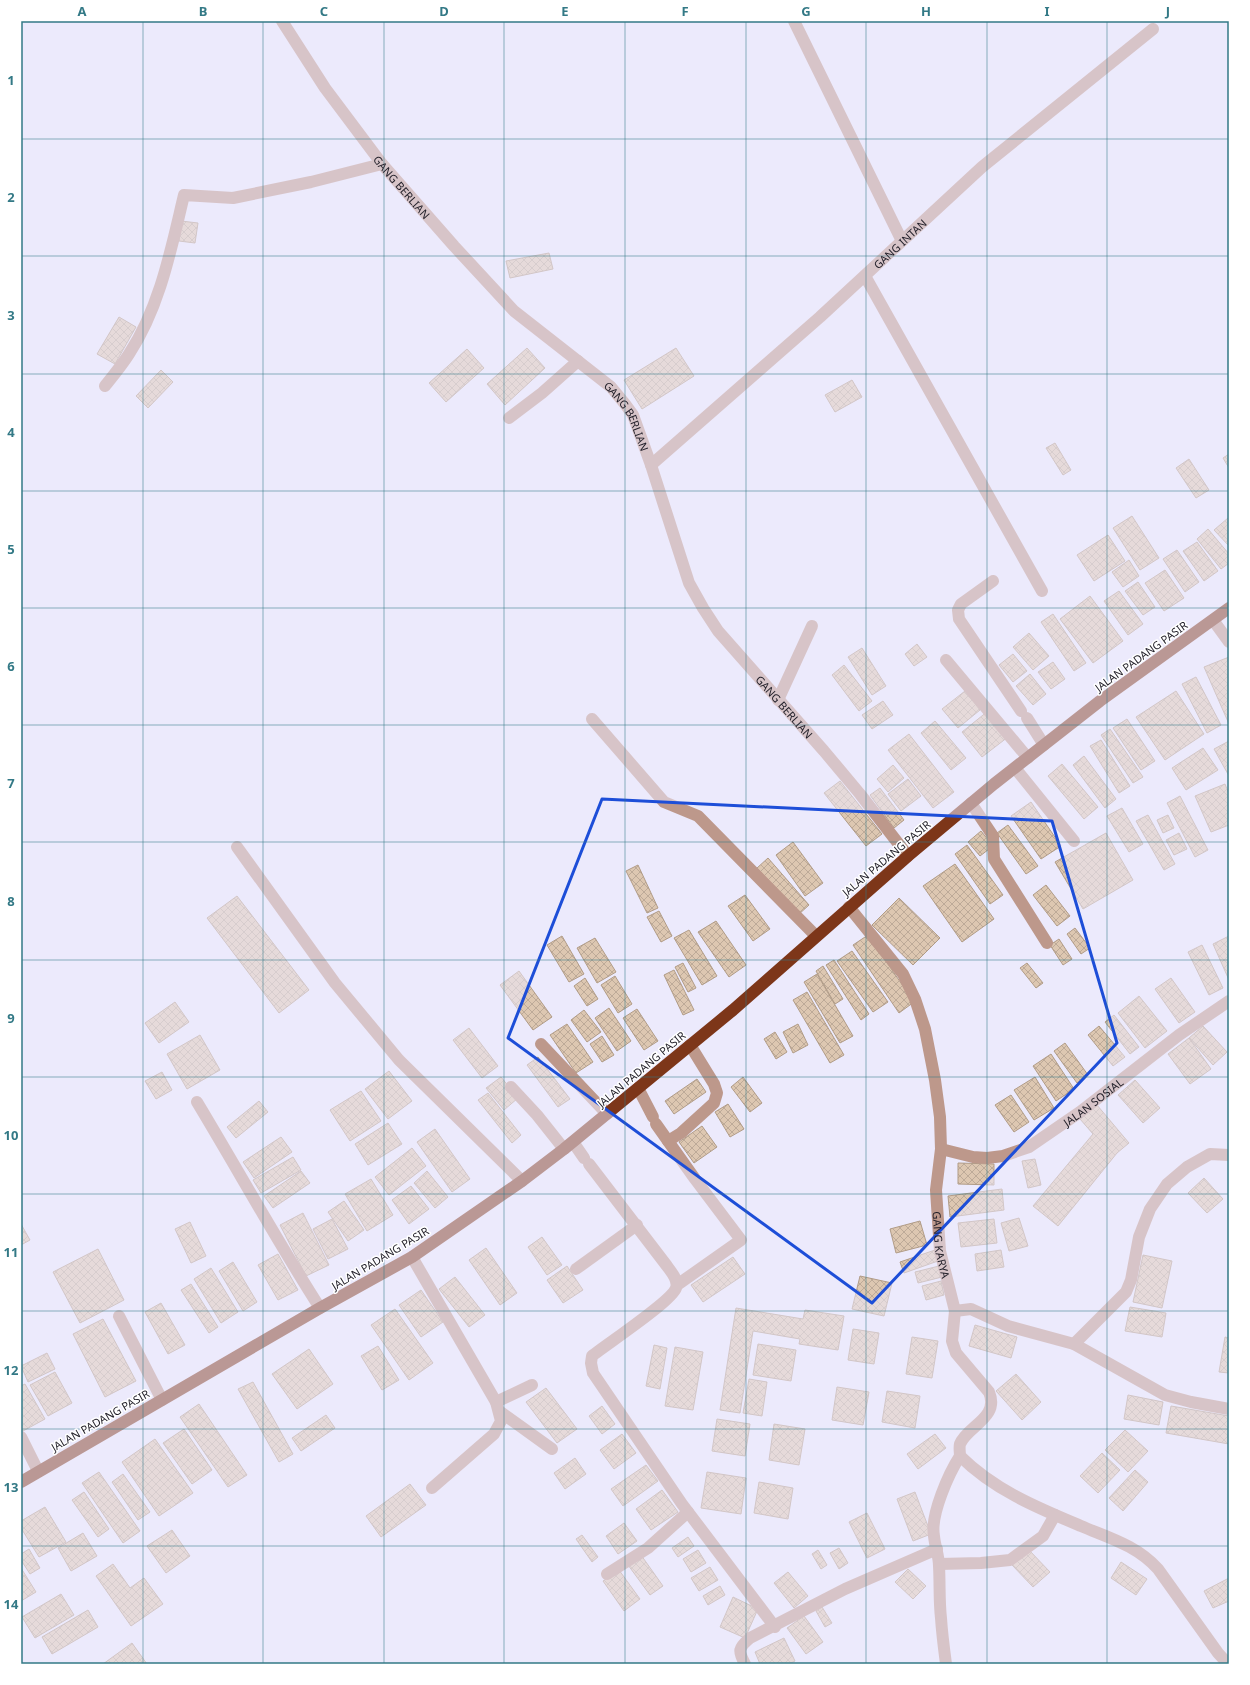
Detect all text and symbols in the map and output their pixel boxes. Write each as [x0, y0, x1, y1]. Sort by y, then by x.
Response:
text: A [78, 2, 87, 20]
text: B [199, 2, 207, 20]
text: C [320, 2, 328, 20]
text: D [439, 2, 449, 20]
text: E [561, 2, 569, 20]
text: F [681, 2, 689, 20]
text: G [801, 2, 811, 20]
text: H [921, 2, 931, 20]
text: I [1044, 2, 1050, 20]
text: J [1165, 2, 1170, 20]
text: 1 [7, 71, 15, 89]
street label: GANG BERLIAN [370, 152, 434, 222]
text: 2 [7, 188, 15, 206]
street label: GANG INTAN [870, 215, 929, 272]
text: 3 [7, 306, 15, 324]
street label: GANG BERLIAN [602, 377, 653, 453]
text: 4 [7, 423, 15, 441]
text: 5 [7, 540, 15, 558]
street label: JALAN PADANG PASIR [1091, 617, 1190, 695]
text: 6 [7, 657, 15, 675]
street label: GANG BERLIAN [753, 672, 817, 741]
text: 7 [7, 774, 15, 792]
street label: JALAN PADANG PASIR [838, 816, 933, 900]
text: 8 [7, 892, 15, 910]
text: 9 [7, 1009, 15, 1027]
street label: JALAN PADANG PASIR [593, 1027, 688, 1111]
street label: JALAN SOSIAL [1059, 1074, 1126, 1130]
text: 10 [4, 1126, 18, 1144]
street label: GANG KARYA [930, 1211, 954, 1281]
street label: JALAN PADANG PASIR [328, 1223, 432, 1294]
text: 11 [4, 1243, 18, 1261]
text: 12 [4, 1361, 18, 1379]
street label: JALAN PADANG PASIR [47, 1386, 152, 1455]
text: 13 [4, 1478, 18, 1496]
text: 14 [4, 1595, 19, 1613]

